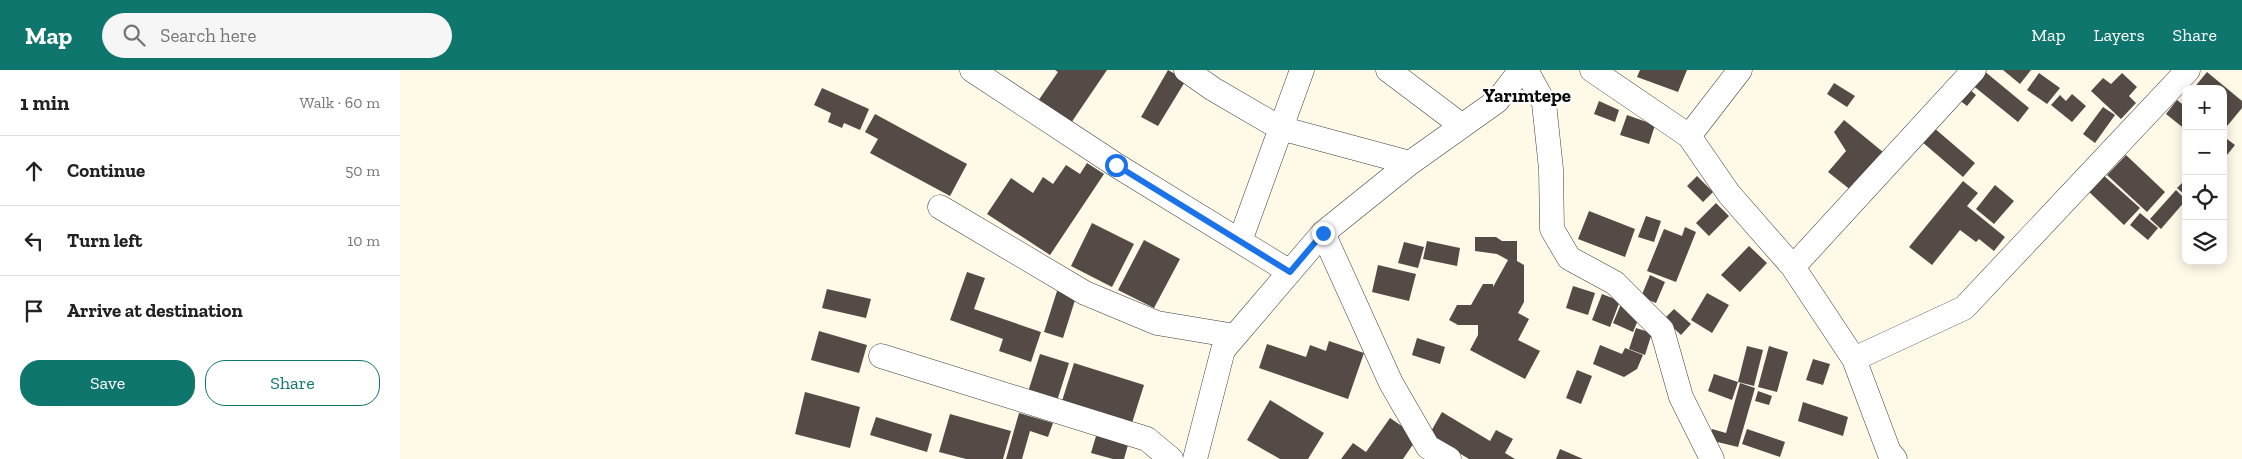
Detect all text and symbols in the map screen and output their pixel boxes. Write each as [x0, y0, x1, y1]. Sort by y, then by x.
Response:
search box [102, 13, 452, 58]
text: Map [25, 21, 72, 50]
icon: search [120, 21, 148, 49]
text: Search here [160, 24, 257, 47]
text: Map [2031, 24, 2066, 46]
text: Layers [2094, 24, 2145, 46]
text: Share [2173, 24, 2217, 46]
district label: Yarımtepe [1483, 84, 1571, 107]
map controls [2182, 85, 2227, 265]
button: + [2182, 85, 2227, 130]
text: 1 min [20, 90, 70, 115]
text: Walk · 60 m [300, 93, 380, 112]
button: − [2182, 130, 2227, 175]
route start [1105, 154, 1128, 177]
icon: ahead [20, 157, 48, 185]
text: Continue [67, 159, 145, 182]
text: 50 m [345, 161, 380, 180]
button: locate [2182, 175, 2227, 220]
button: layers [2182, 220, 2227, 265]
route end [1312, 222, 1335, 245]
icon: left [20, 227, 48, 255]
text: Turn left [67, 229, 142, 252]
text: 10 m [347, 231, 380, 250]
icon: arrive [20, 297, 48, 325]
text: Arrive at destination [67, 299, 243, 322]
button: Save [20, 360, 195, 406]
button: Share [205, 360, 380, 406]

